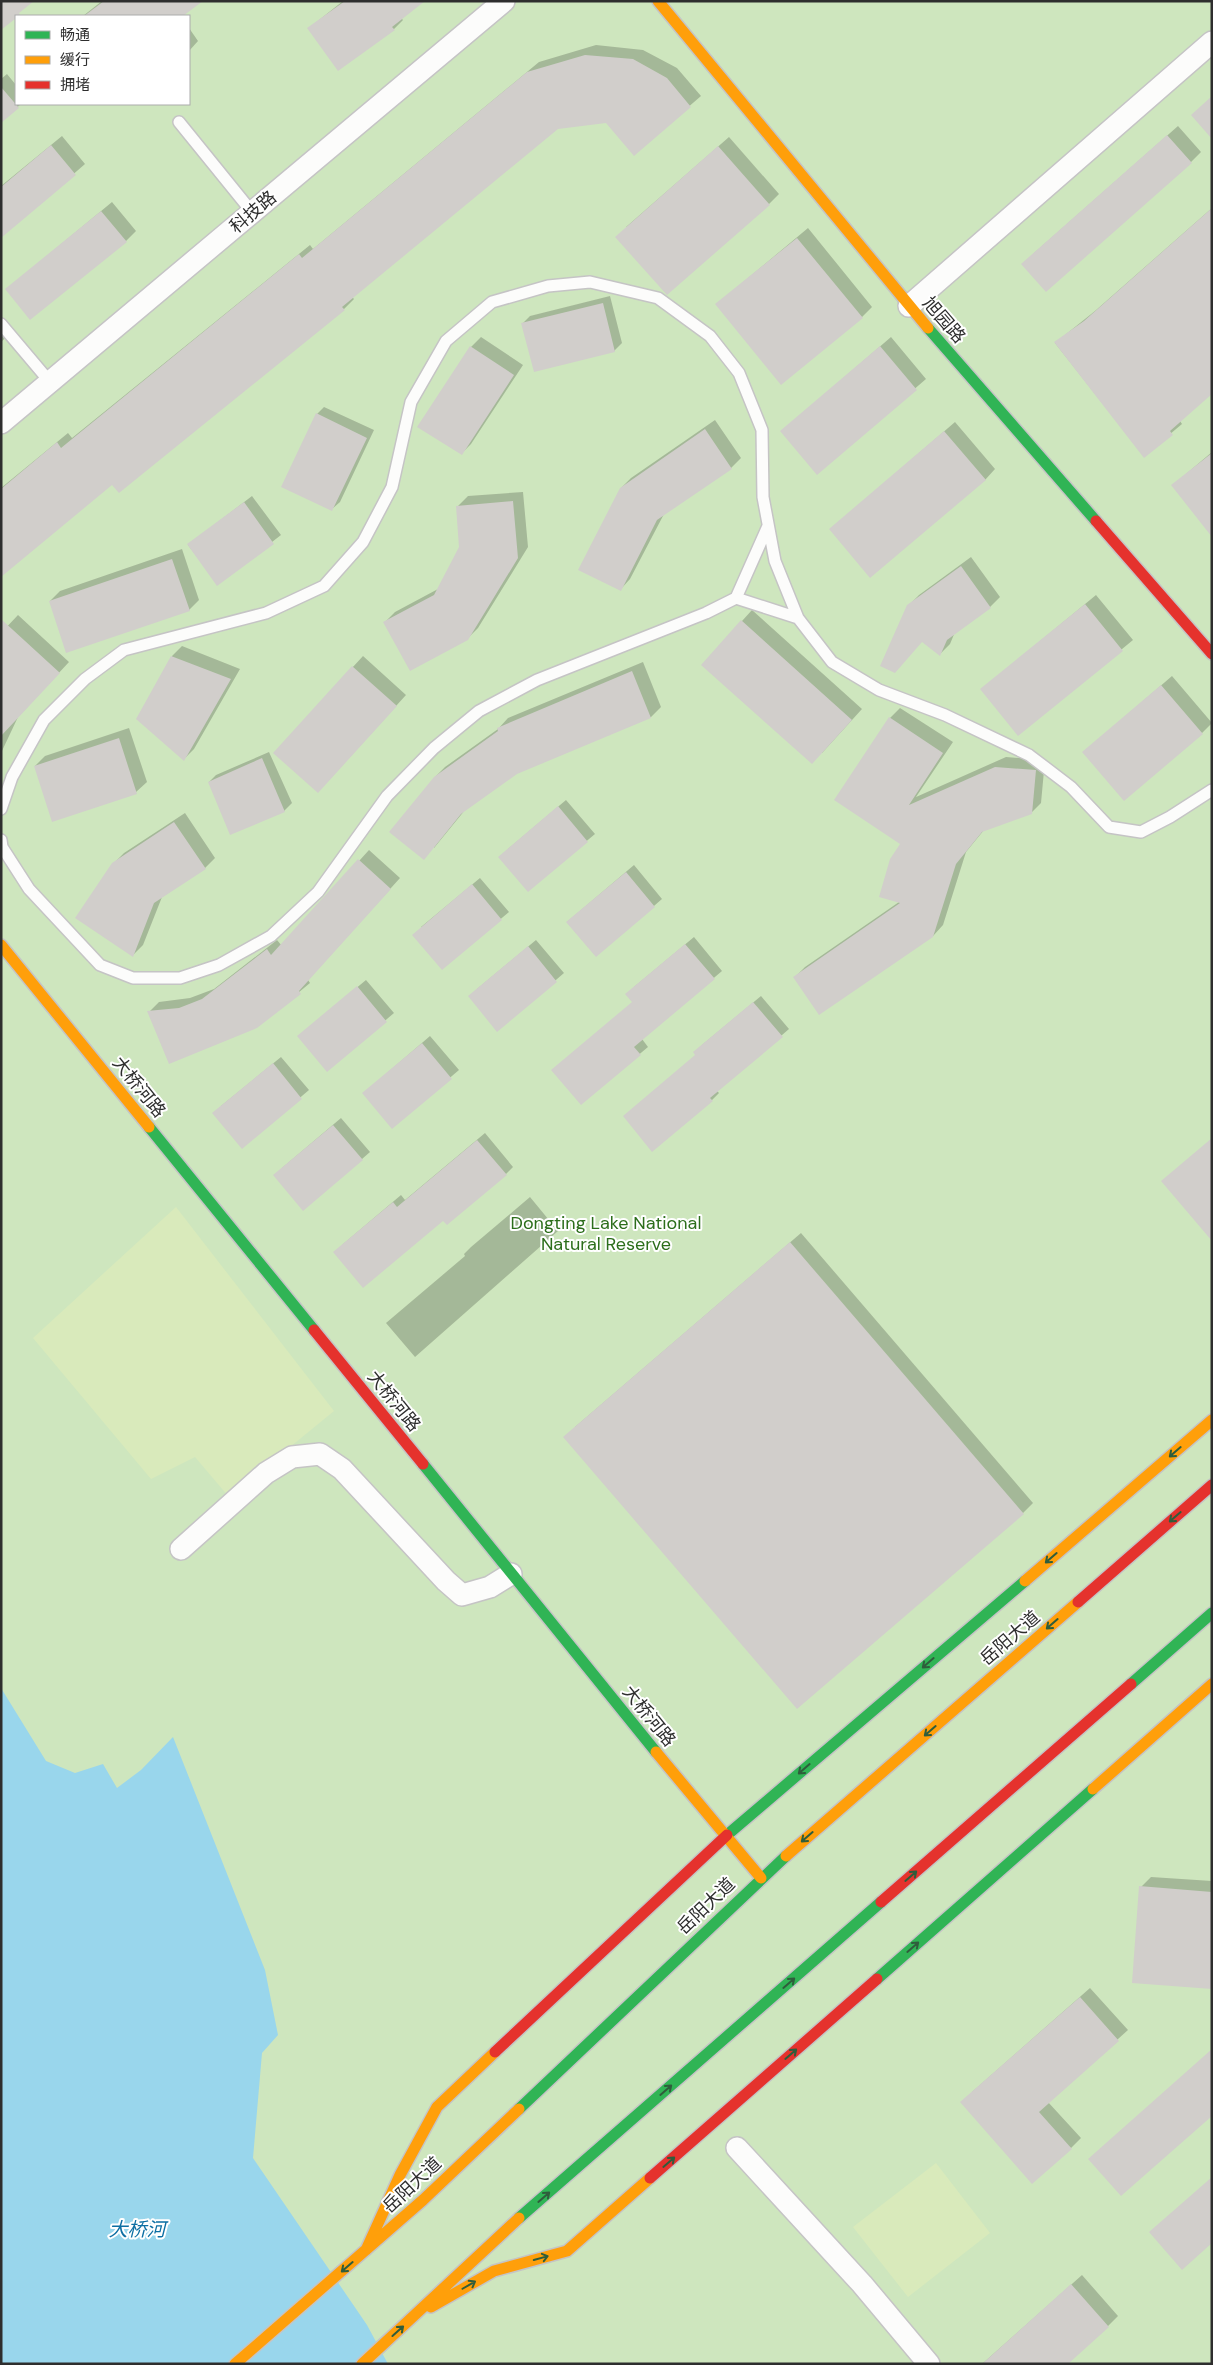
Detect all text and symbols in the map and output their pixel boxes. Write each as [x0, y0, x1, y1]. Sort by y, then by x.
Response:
legend [15, 15, 190, 105]
text: 畅通 [60, 25, 90, 45]
text: 缓行 [60, 50, 90, 70]
text: 拥堵 [60, 75, 90, 95]
street label: 科技路 [225, 185, 281, 239]
street label: 旭园路 [917, 292, 971, 348]
street label: 大桥河路 [107, 1051, 171, 1123]
park label: Dongting Lake National Natural Reserve [511, 1211, 701, 1256]
street label: 大桥河路 [362, 1365, 426, 1437]
one-way arrow [1168, 1446, 1181, 1458]
one-way arrow [1169, 1511, 1182, 1522]
one-way arrow [1045, 1552, 1058, 1563]
street label: 岳阳大道 [975, 1605, 1045, 1671]
one-way arrow [1046, 1618, 1059, 1630]
one-way arrow [921, 1657, 934, 1669]
street label: 大桥河路 [617, 1680, 681, 1752]
one-way arrow [924, 1725, 937, 1736]
one-way arrow [798, 1763, 811, 1774]
one-way arrow [801, 1832, 814, 1843]
one-way arrow [904, 1870, 917, 1882]
street label: 岳阳大道 [672, 1872, 740, 1940]
one-way arrow [906, 1941, 919, 1953]
one-way arrow [782, 1977, 795, 1989]
one-way arrow [784, 2049, 797, 2060]
one-way arrow [660, 2084, 673, 2096]
street label: 岳阳大道 [377, 2152, 447, 2218]
one-way arrow [662, 2156, 675, 2168]
one-way arrow [537, 2192, 550, 2203]
water label: 大桥河 [108, 2217, 169, 2242]
one-way arrow [532, 2253, 548, 2263]
one-way arrow [340, 2261, 353, 2273]
one-way arrow [462, 2280, 476, 2290]
one-way arrow [392, 2325, 405, 2337]

